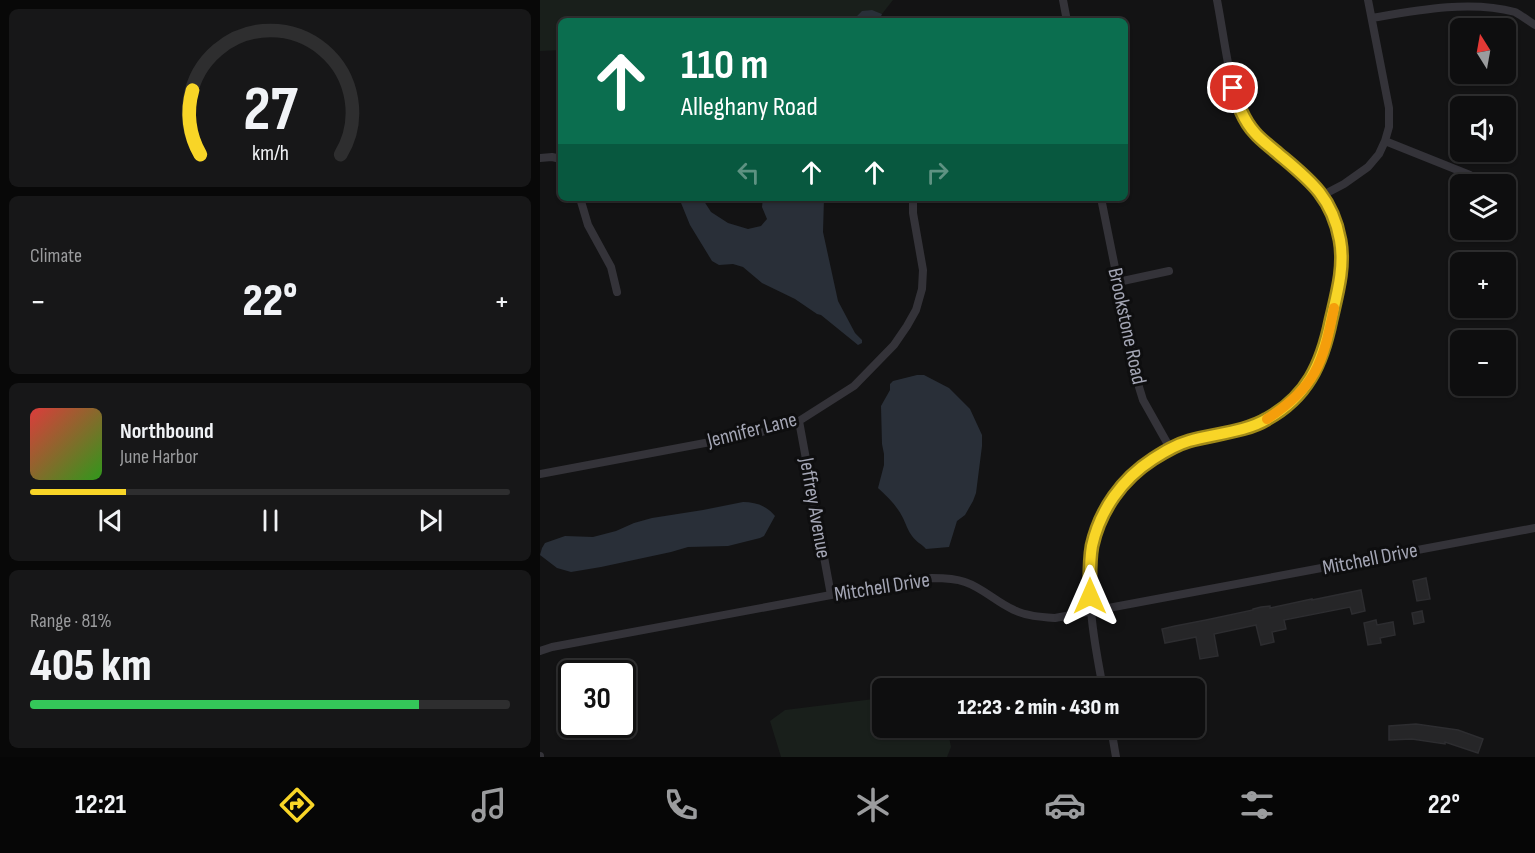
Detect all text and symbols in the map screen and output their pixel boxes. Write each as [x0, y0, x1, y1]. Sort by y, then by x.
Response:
north arrow [1450, 18, 1516, 84]
map controls [1450, 18, 1516, 396]
text: 110 m [681, 40, 768, 91]
icon: ahead [582, 42, 660, 120]
pin [1207, 62, 1258, 113]
icon: arrive [1216, 71, 1249, 104]
text: 27 [243, 73, 298, 148]
text: Alleghany Road [681, 91, 818, 123]
button: sound [1450, 96, 1516, 162]
text: km/h [251, 141, 289, 166]
icon: left [732, 156, 765, 189]
icon: ahead [795, 156, 828, 189]
icon: ahead [858, 156, 891, 189]
icon: right [921, 156, 954, 189]
button: layers [1450, 174, 1516, 240]
text: Climate [30, 244, 82, 268]
button: + [1450, 252, 1516, 318]
street label: Brookstone Road [1102, 265, 1152, 387]
text: 22° [242, 274, 298, 329]
text: − [30, 282, 46, 322]
text: + [494, 282, 510, 322]
button: − [1450, 330, 1516, 396]
street label: Jennifer Lane [704, 407, 799, 453]
text: Northbound [120, 418, 214, 445]
text: June Harbor [120, 445, 198, 469]
street label: Jeffrey Avenue [794, 455, 836, 560]
icon: previous [94, 504, 127, 537]
icon: pause [254, 504, 287, 537]
icon: next [414, 504, 447, 537]
street label: Mitchell Drive [1320, 538, 1420, 580]
position arrow [1058, 564, 1122, 628]
street label: Mitchell Drive [833, 567, 931, 607]
text: Range · 81% [30, 609, 112, 633]
text: 405 km [30, 639, 151, 694]
speed limit sign: 30 [558, 660, 636, 738]
text: 12:23 · 2 min · 430 m [958, 694, 1119, 721]
icon: directions [276, 784, 318, 826]
icon: music [468, 784, 510, 826]
icon: phone [660, 784, 702, 826]
icon: climate [852, 784, 894, 826]
icon: car [1044, 784, 1086, 826]
icon: filters [1236, 784, 1278, 826]
text: 12:21 [75, 789, 126, 821]
text: 22° [1428, 789, 1460, 821]

